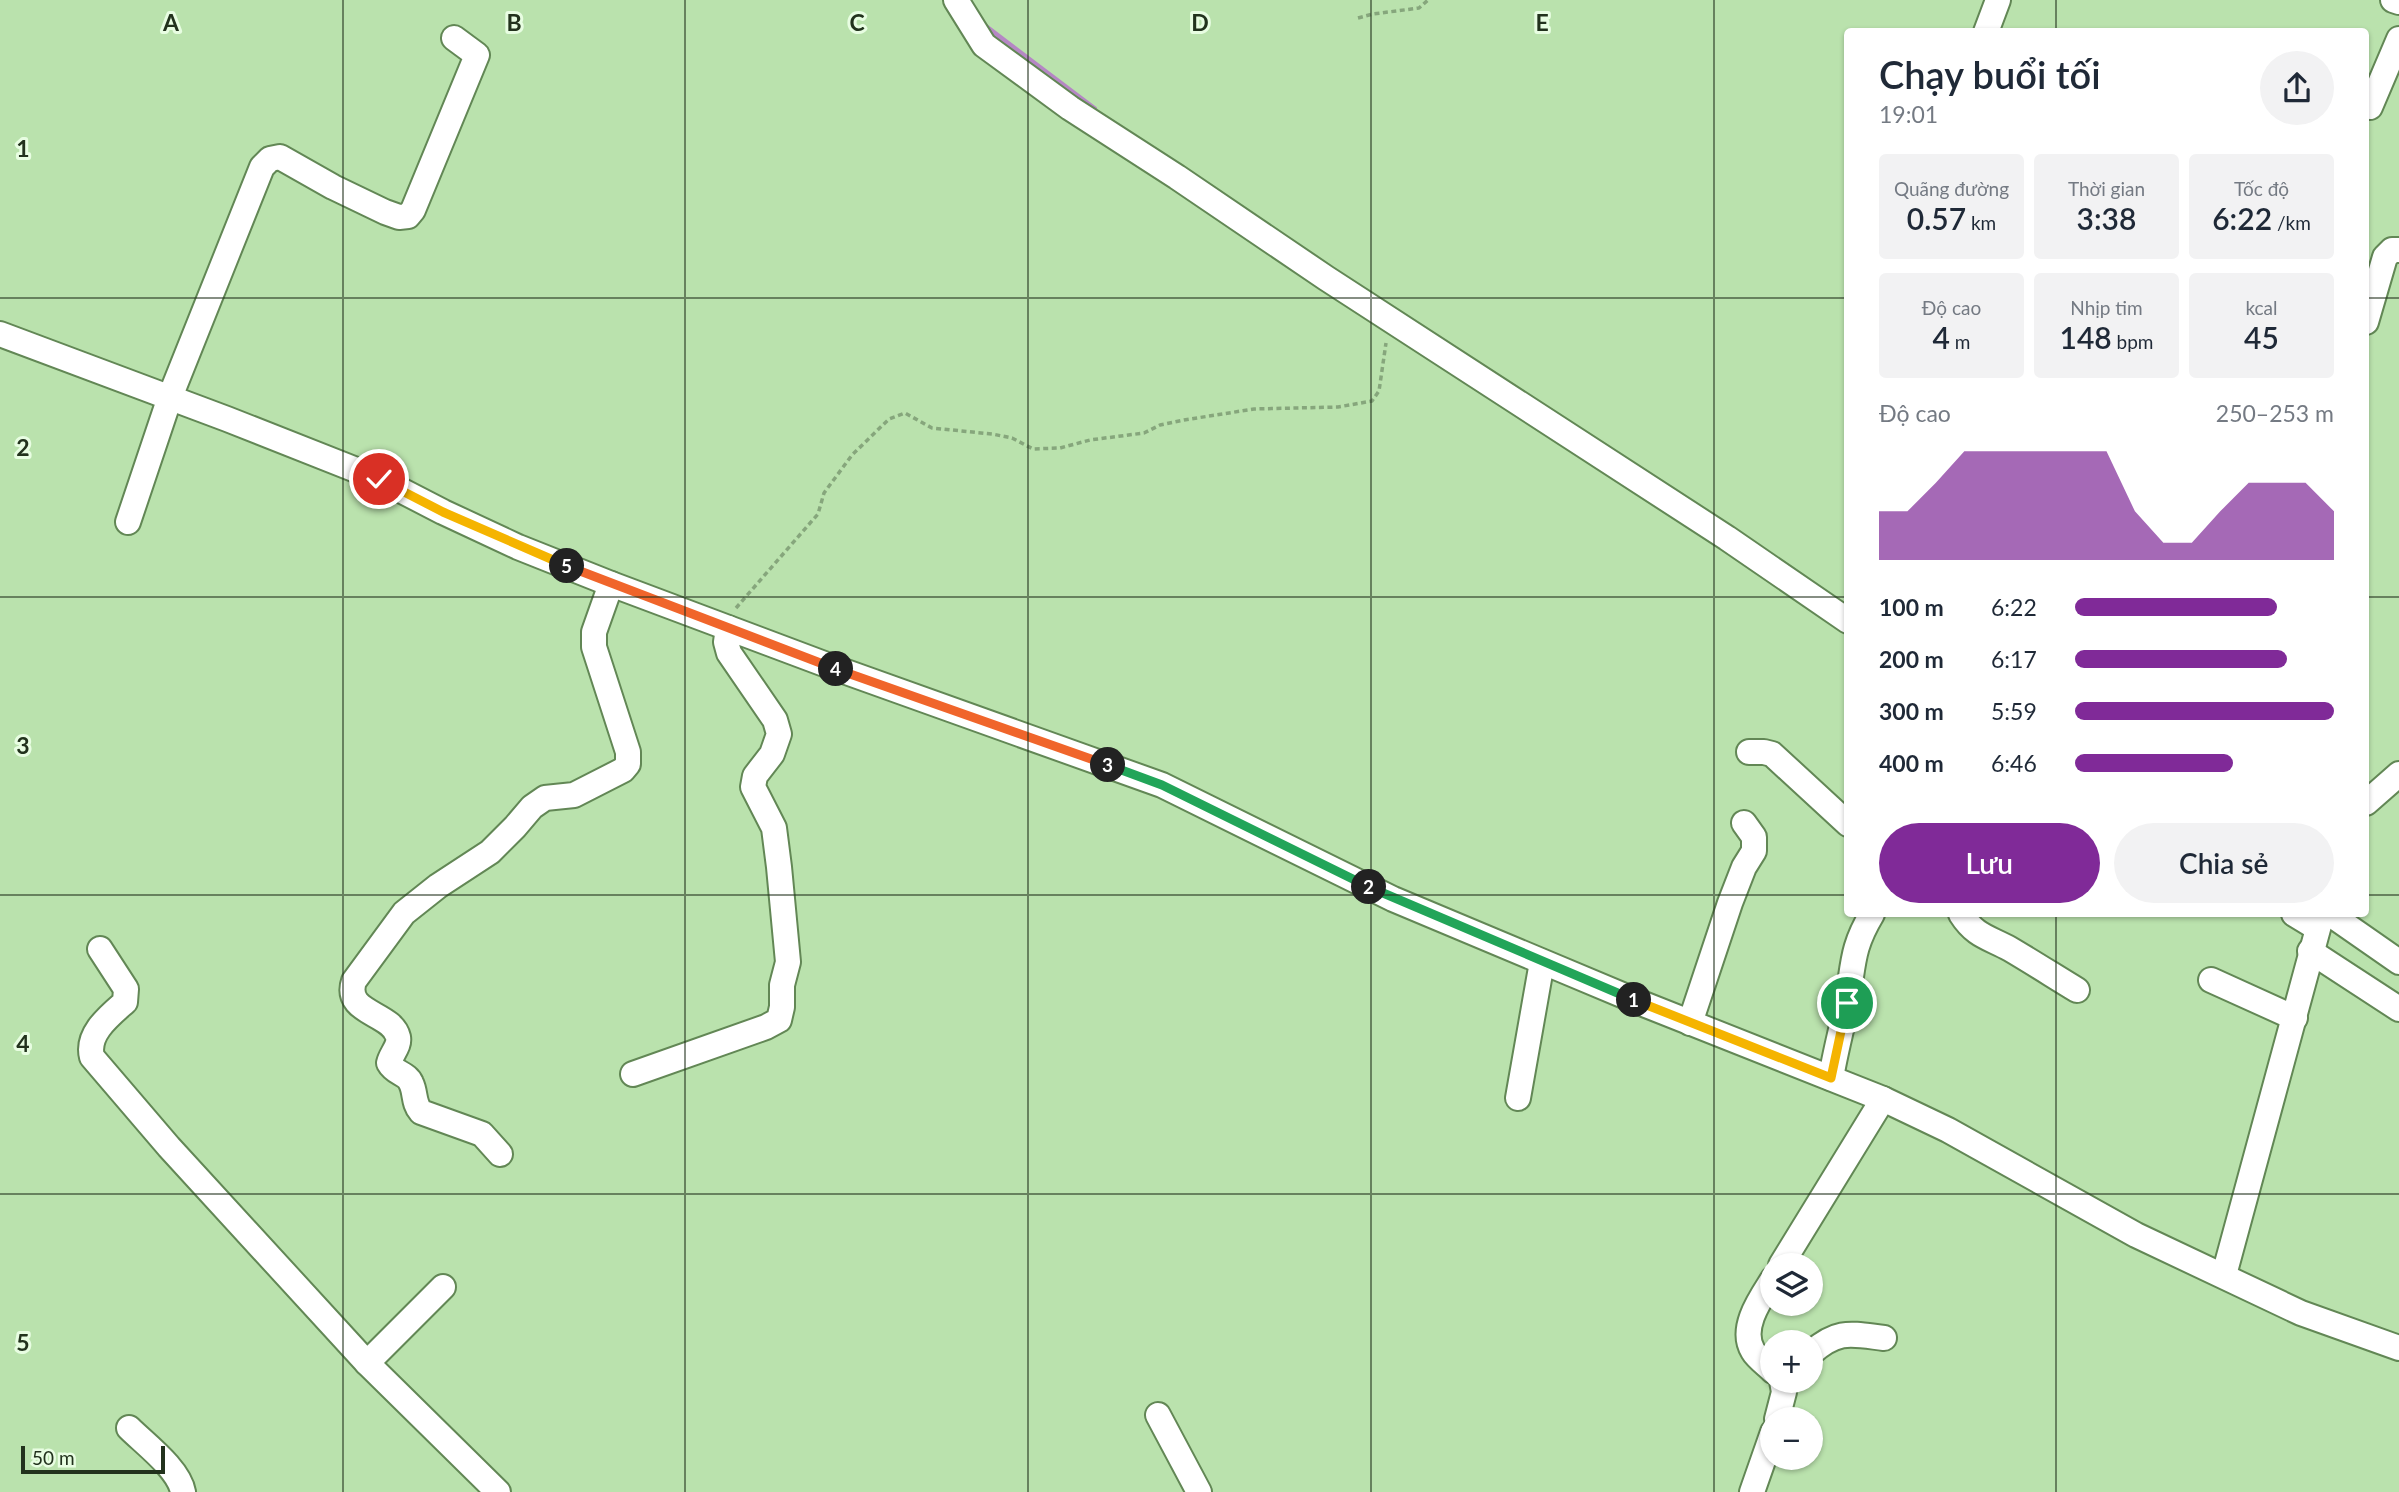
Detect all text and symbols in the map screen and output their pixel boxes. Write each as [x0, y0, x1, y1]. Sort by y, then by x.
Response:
text: A [162, 8, 180, 36]
text: B [506, 8, 522, 36]
text: C [849, 8, 865, 36]
text: D [1191, 8, 1209, 36]
text: E [1535, 8, 1549, 36]
text: Chạy buổi tối [1879, 51, 2101, 97]
button: share [2260, 51, 2334, 125]
text: 19:01 [1879, 100, 1938, 128]
text: 1 [16, 134, 30, 162]
text: Quãng đường [1894, 177, 2009, 200]
text: Thời gian [2068, 177, 2145, 200]
text: Tốc độ [2234, 177, 2289, 200]
text: 0.57 [1907, 200, 1966, 236]
text: 3:38 [2077, 200, 2136, 236]
text: 6:22 [2212, 200, 2272, 236]
text: km [1966, 211, 1996, 234]
text: /km [2272, 211, 2311, 234]
text: Độ cao [1922, 296, 1981, 319]
text: Nhịp tim [2070, 296, 2143, 319]
text: kcal [2245, 296, 2278, 319]
text: 4 [1933, 319, 1950, 355]
text: 148 [2060, 319, 2112, 355]
text: 45 [2244, 319, 2279, 355]
text: m [1950, 330, 1970, 353]
text: bpm [2112, 330, 2153, 353]
text: Độ cao [1879, 399, 1951, 427]
text: 250–253 m [2216, 399, 2334, 427]
text: 2 [16, 433, 30, 461]
pin [349, 449, 409, 509]
icon: check [360, 460, 398, 498]
pin: 5 [550, 548, 584, 584]
text: 5 [561, 554, 572, 577]
text: 100 m [1879, 593, 1944, 621]
text: 6:22 [1991, 593, 2037, 621]
text: 200 m [1879, 645, 1944, 673]
text: 6:17 [1991, 645, 2037, 673]
pin: 4 [818, 652, 854, 686]
text: 4 [830, 657, 841, 680]
text: 300 m [1879, 697, 1944, 725]
text: 5:59 [1991, 697, 2037, 725]
text: 3 [16, 731, 30, 759]
pin: 3 [1090, 748, 1126, 782]
text: 400 m [1879, 749, 1944, 777]
text: 6:46 [1991, 749, 2037, 777]
text: 3 [1102, 753, 1113, 776]
button: Lưu [1879, 823, 2100, 903]
button: Chia sẻ [2114, 823, 2334, 903]
pin: 2 [1352, 870, 1386, 904]
text: 2 [1363, 875, 1374, 898]
pin [1817, 973, 1877, 1033]
pin: 1 [1616, 982, 1652, 1018]
icon: arrive [1828, 984, 1866, 1022]
text: 1 [1628, 988, 1639, 1011]
text: 4 [16, 1029, 30, 1057]
map controls [1760, 1253, 1823, 1470]
button: layers [1760, 1253, 1823, 1316]
text: 5 [16, 1328, 30, 1356]
button: + [1760, 1330, 1823, 1393]
button: − [1760, 1407, 1823, 1470]
scale bar [21, 1443, 164, 1475]
text: 50 m [32, 1446, 75, 1469]

